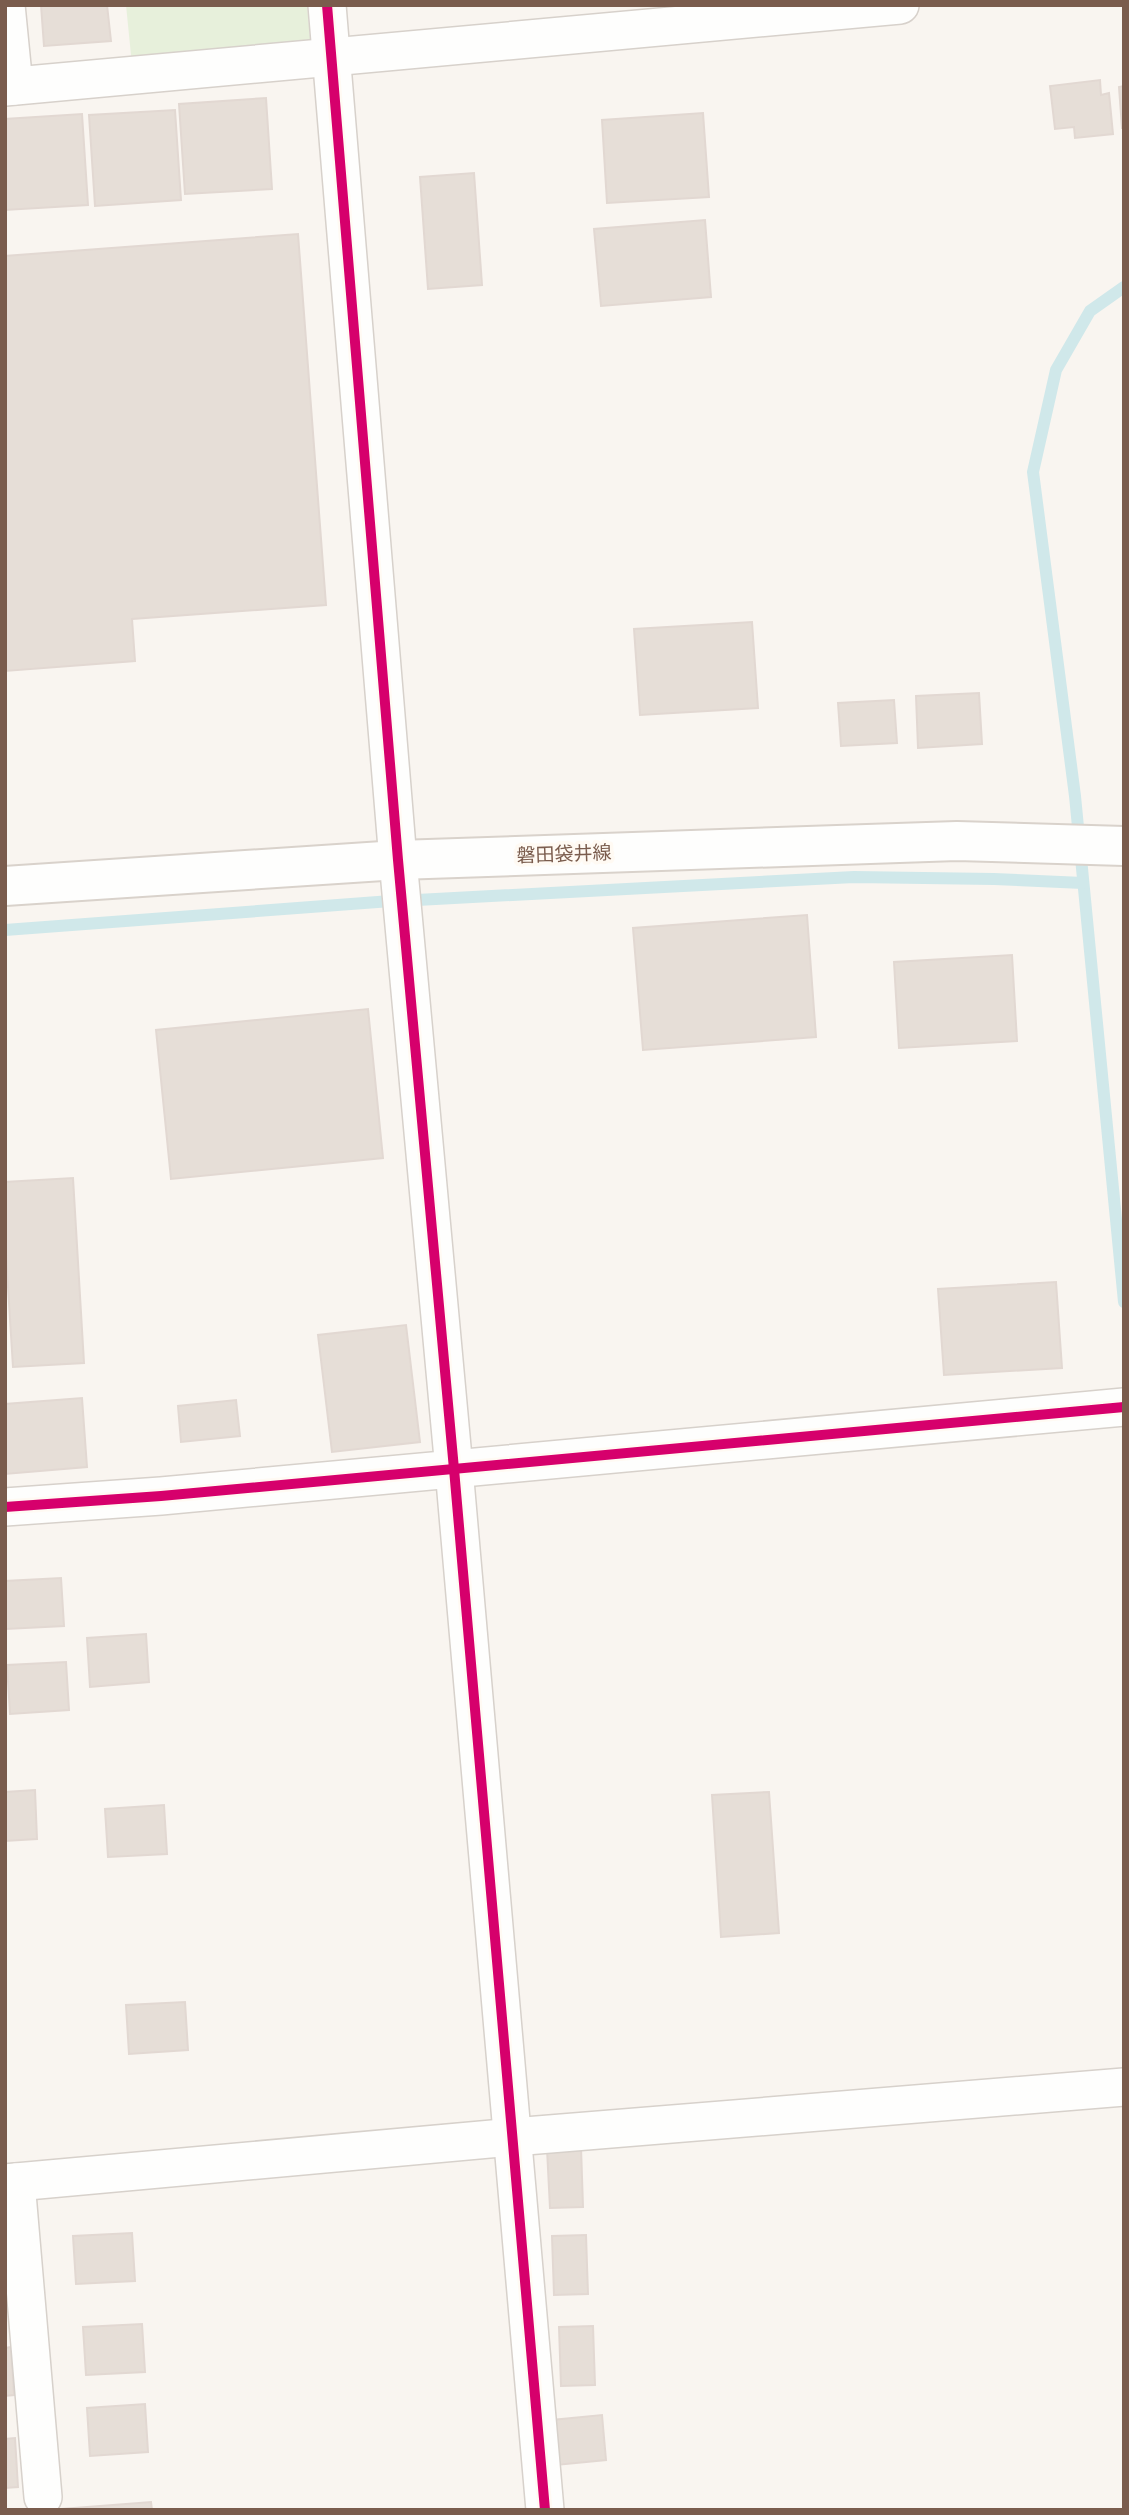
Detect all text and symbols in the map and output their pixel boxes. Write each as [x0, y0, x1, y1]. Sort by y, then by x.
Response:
street label: 磐田袋井線 [516, 841, 612, 867]

